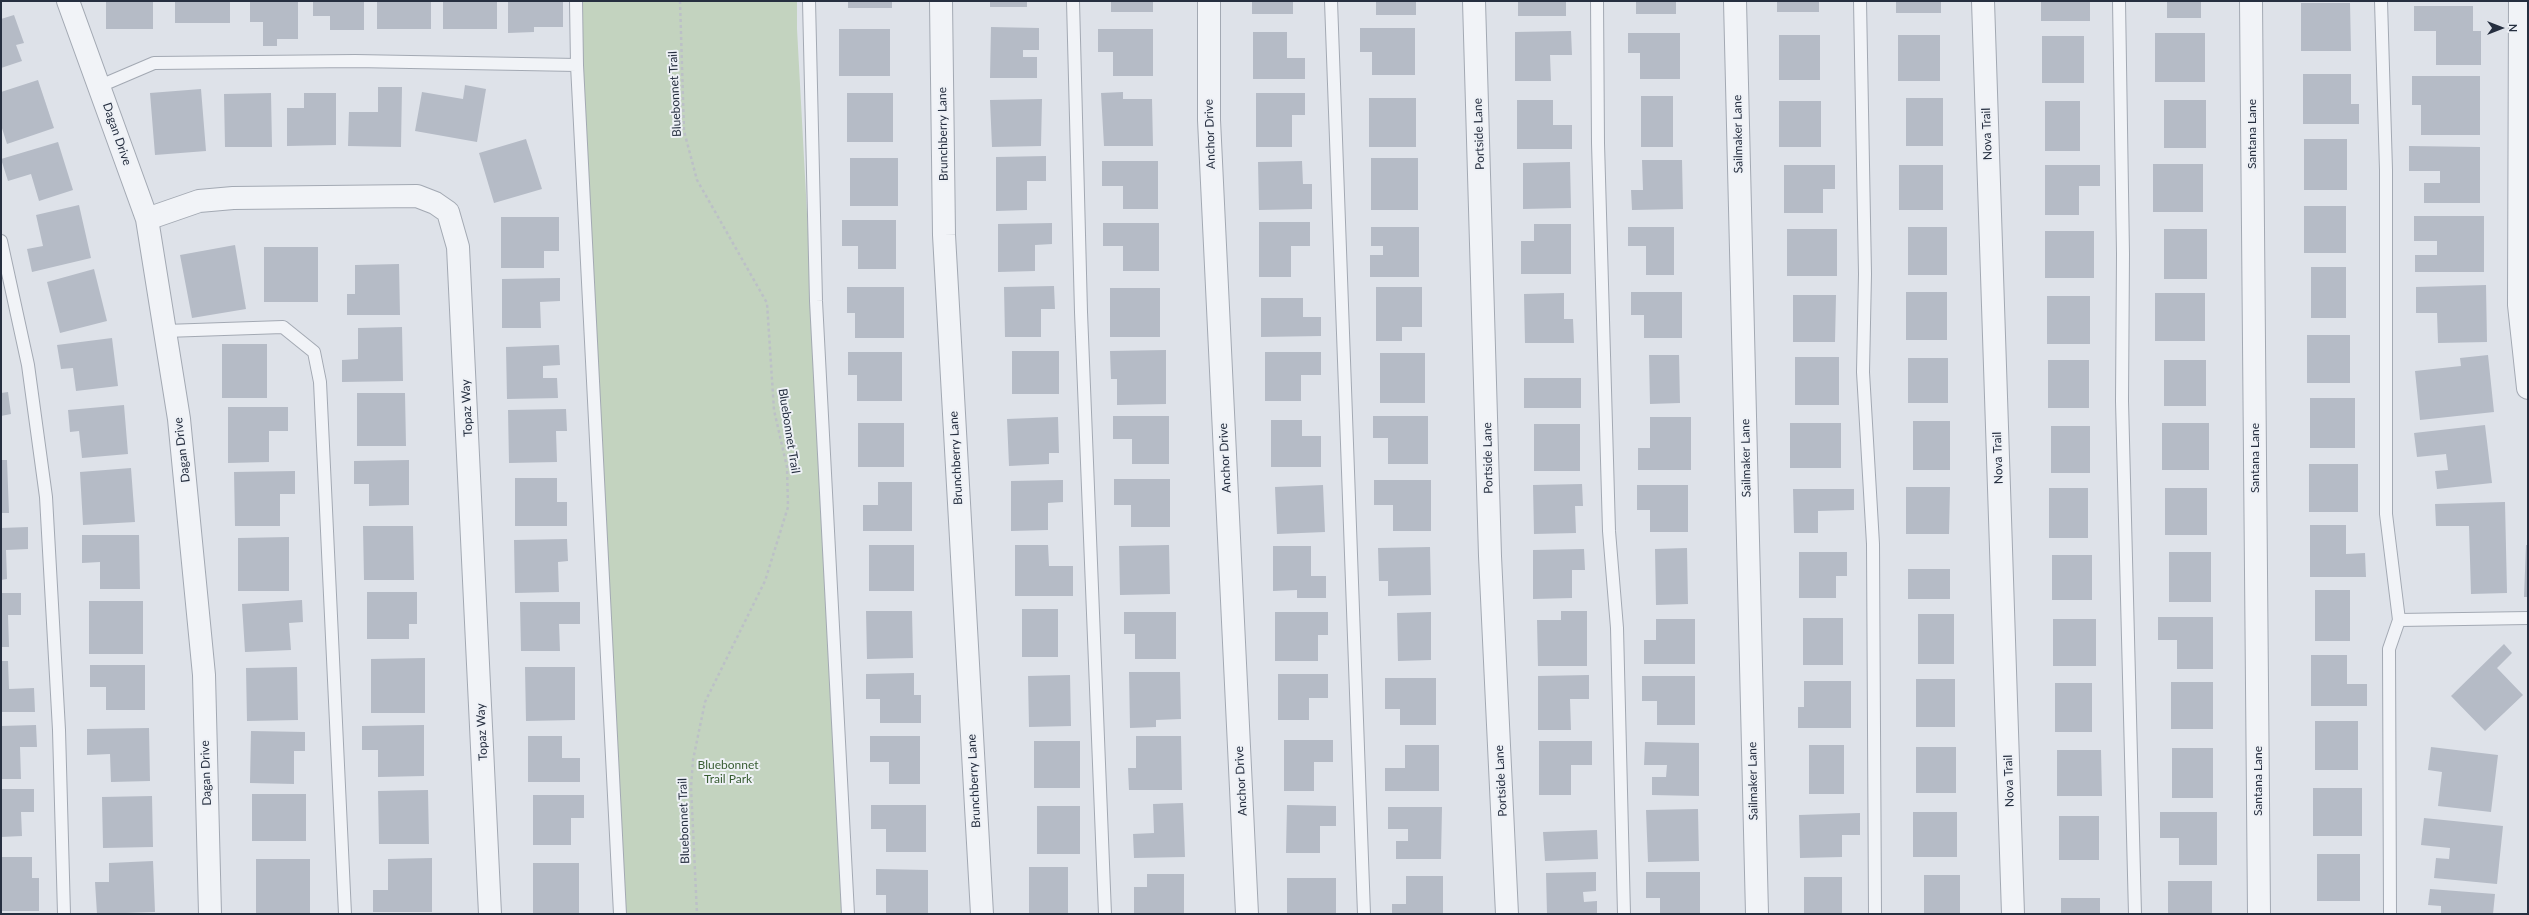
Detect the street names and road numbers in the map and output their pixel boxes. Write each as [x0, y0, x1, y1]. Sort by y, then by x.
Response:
street label: Bluebonnet Trail [666, 51, 684, 137]
street label: Brunchberry Lane [935, 87, 951, 181]
street label: Sailmaker Lane [1730, 95, 1746, 173]
street label: Portside Lane [1471, 98, 1487, 170]
street label: Anchor Drive [1202, 99, 1218, 169]
street label: Santana Lane [2245, 99, 2259, 169]
street label: Dagan Drive [100, 101, 134, 167]
street label: Nova Trail [1979, 108, 1995, 160]
street label: Topaz Way [458, 379, 476, 437]
street label: Bluebonnet Trail [775, 388, 803, 474]
street label: Brunchberry Lane [946, 411, 966, 505]
street label: Dagan Drive [171, 417, 193, 483]
street label: Sailmaker Lane [1738, 419, 1754, 497]
street label: Portside Lane [1480, 422, 1496, 494]
street label: Anchor Drive [1216, 423, 1234, 493]
street label: Santana Lane [2248, 423, 2262, 493]
street label: Nova Trail [1990, 432, 2006, 484]
street label: Topaz Way [473, 703, 491, 761]
street label: Brunchberry Lane [964, 734, 984, 828]
street label: Dagan Drive [198, 740, 214, 806]
street label: Sailmaker Lane [1745, 742, 1761, 820]
street label: Portside Lane [1492, 745, 1510, 817]
street label: Anchor Drive [1232, 746, 1250, 816]
street label: Santana Lane [2251, 746, 2265, 816]
street label: Nova Trail [2001, 755, 2017, 807]
street label: Bluebonnet Trail [675, 778, 693, 864]

